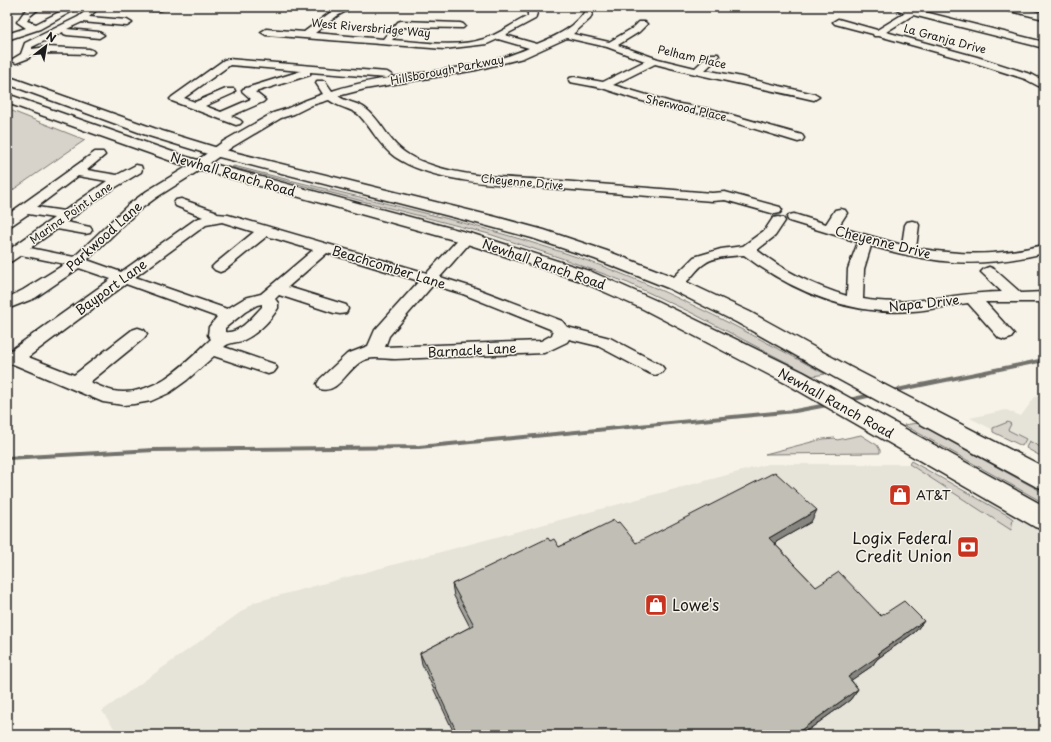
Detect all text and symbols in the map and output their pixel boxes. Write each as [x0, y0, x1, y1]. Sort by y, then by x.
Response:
street label: West Riversbridge Way [311, 14, 432, 41]
street label: La Granja Drive [902, 19, 989, 58]
north arrow [26, 26, 66, 66]
text: N [43, 27, 60, 47]
street label: Pelham Place [656, 40, 728, 73]
street label: Hillsborough Parkway [389, 50, 505, 89]
street label: Sherwood Place [644, 90, 729, 125]
street label: Newhall Ranch Road [168, 147, 298, 201]
street label: Cheyenne Drive [480, 169, 565, 194]
street label: Marina Point Lane [26, 178, 116, 248]
street label: Parkwood Lane [62, 196, 146, 275]
street label: Cheyenne Drive [833, 220, 933, 263]
street label: Newhall Ranch Road [480, 233, 609, 294]
street label: Beachcomber Lane [330, 240, 448, 293]
street label: Bayport Lane [71, 254, 150, 319]
street label: Napa Drive [888, 289, 960, 316]
street label: Barnacle Lane [427, 338, 517, 361]
street label: Newhall Ranch Road [775, 363, 898, 442]
shop icon: AT&T [887, 482, 913, 508]
place label: AT&T [916, 485, 951, 504]
place label: Logix Federal Credit Union [852, 525, 952, 567]
bank icon: Logix Federal Credit Union [955, 534, 981, 560]
shop icon: Lowe's [643, 592, 669, 618]
place label: Lowe's [672, 592, 719, 616]

